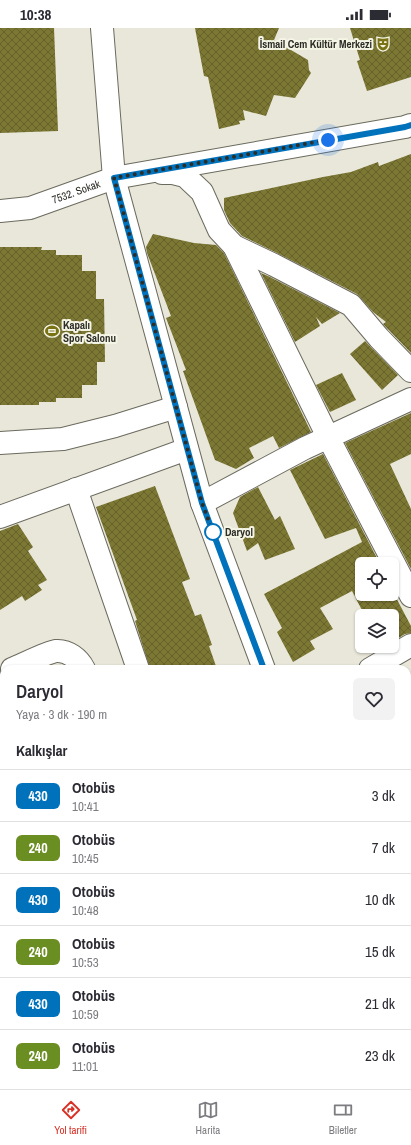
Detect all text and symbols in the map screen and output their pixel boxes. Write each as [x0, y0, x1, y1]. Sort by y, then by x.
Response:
text: 10:38 [20, 4, 51, 25]
theatre icon: İsmail Cem Kültür Merkezi [375, 36, 391, 52]
place label: İsmail Cem Kültür Merkezi [260, 37, 372, 51]
your location [318, 130, 338, 150]
street label: 7532. Sokak [50, 176, 102, 207]
place label: Kapalı Spor Salonu [63, 318, 116, 345]
sports icon: Kapalı Spor Salonu [44, 323, 60, 339]
marker: Daryol [204, 523, 222, 541]
place label: Daryol [225, 525, 253, 539]
map controls [355, 557, 399, 653]
button: locate [355, 557, 399, 601]
button: layers [355, 609, 399, 653]
text: Daryol [16, 678, 63, 704]
button: heart [353, 678, 395, 720]
text: Yaya · 3 dk · 190 m [16, 706, 107, 723]
text: Kalkışlar [16, 740, 67, 761]
text: Otobüs [72, 777, 115, 798]
text: 3 dk [372, 785, 395, 806]
text: 430 [28, 787, 48, 805]
text: 10:41 [72, 798, 99, 815]
text: Otobüs [72, 829, 115, 850]
text: 7 dk [372, 837, 395, 858]
text: 240 [28, 839, 48, 857]
text: 10:45 [72, 850, 99, 867]
text: Otobüs [72, 881, 115, 902]
text: 10 dk [365, 889, 395, 910]
text: 430 [28, 891, 48, 909]
text: 10:48 [72, 902, 99, 919]
text: Otobüs [72, 933, 115, 954]
text: 15 dk [365, 941, 395, 962]
text: 240 [28, 943, 48, 961]
text: 10:53 [72, 954, 99, 971]
text: Otobüs [72, 985, 115, 1006]
text: 21 dk [365, 993, 395, 1014]
text: 430 [28, 995, 48, 1013]
text: 10:59 [72, 1006, 99, 1023]
text: Otobüs [72, 1037, 115, 1058]
text: 23 dk [365, 1045, 395, 1066]
text: 240 [28, 1047, 48, 1065]
text: 11:01 [72, 1058, 98, 1075]
tab: Yol tarifi [54, 1099, 87, 1137]
tab: Harita [196, 1099, 220, 1137]
tab: Biletler [329, 1099, 357, 1137]

